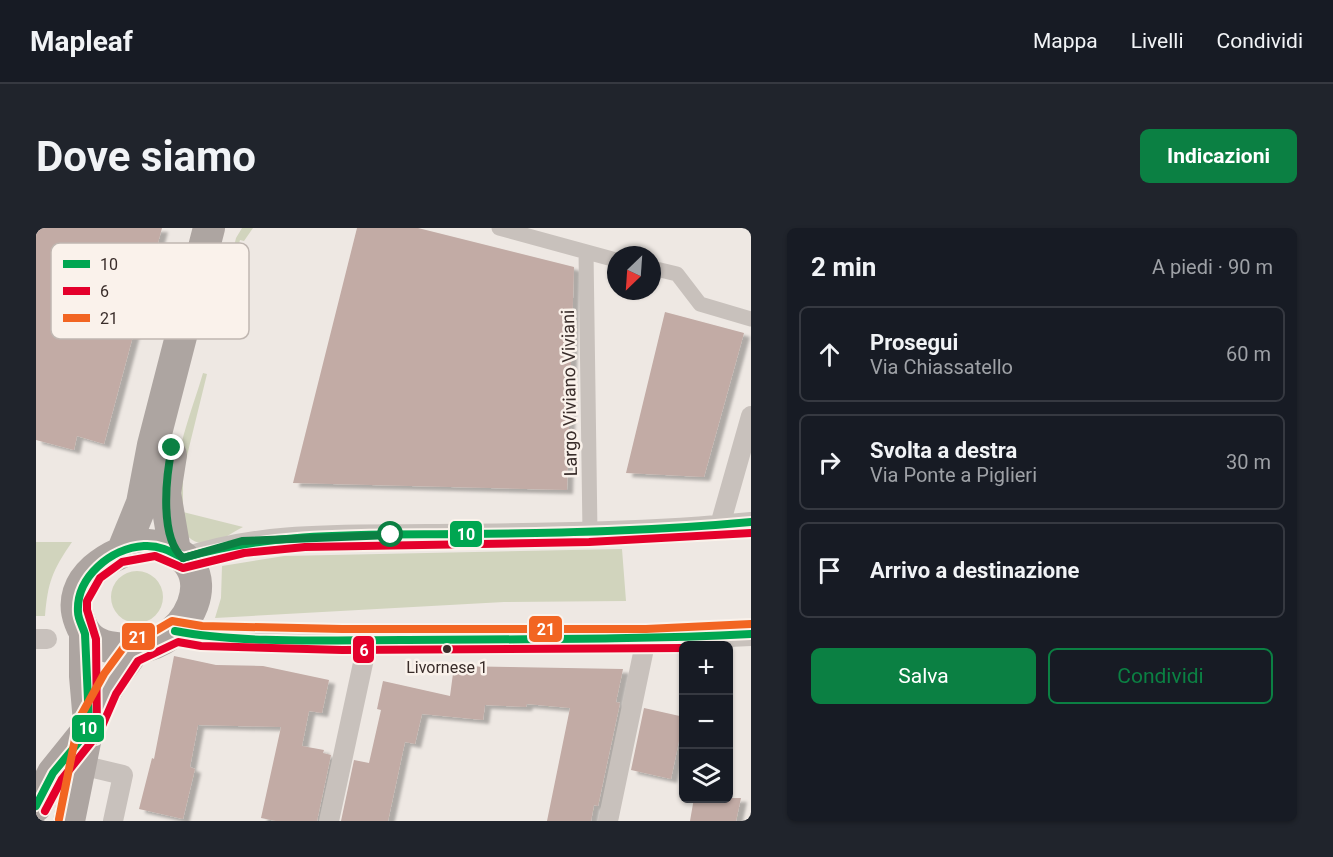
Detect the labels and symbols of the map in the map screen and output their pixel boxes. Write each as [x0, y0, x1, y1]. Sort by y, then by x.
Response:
legend [51, 243, 249, 339]
north arrow [607, 246, 661, 300]
text: 10 [100, 255, 118, 274]
text: 6 [100, 282, 109, 301]
text: 21 [100, 309, 118, 328]
street label: Largo Viviano Viviani [557, 309, 581, 477]
route end [158, 434, 184, 460]
line badge: 10 [449, 520, 483, 548]
route start [377, 521, 403, 547]
text: 10 [457, 525, 475, 544]
line badge: 21 [528, 615, 563, 643]
text: 21 [537, 620, 555, 639]
line badge: 21 [121, 622, 156, 651]
text: 21 [129, 628, 147, 647]
line badge: 6 [352, 635, 375, 664]
text: 6 [359, 641, 369, 660]
marker: Livornese 1 [441, 643, 453, 655]
place label: Livornese 1 [406, 658, 488, 677]
line badge: 10 [71, 714, 105, 743]
text: 10 [79, 719, 97, 738]

